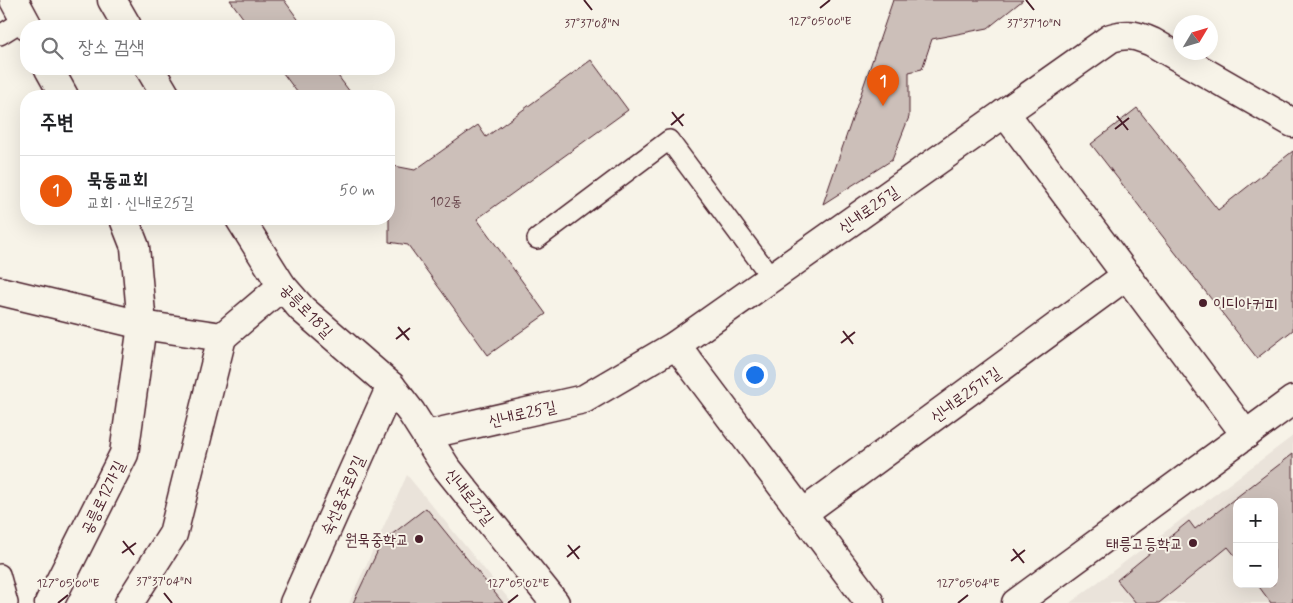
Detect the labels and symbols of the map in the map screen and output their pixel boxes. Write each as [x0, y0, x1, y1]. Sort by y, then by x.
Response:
text: 127°05'00"E [788, 14, 852, 30]
north arrow [1173, 15, 1218, 60]
text: 37°37'08"N [564, 16, 620, 32]
text: 37°37'10"N [1007, 16, 1061, 32]
pin: 1 [867, 65, 899, 106]
street label: 신내로25길 [835, 182, 903, 239]
house number: 102동 [430, 193, 462, 211]
street label: 공릉로18길 [275, 279, 337, 343]
place label: 이디아커피 [1213, 294, 1277, 315]
marker: 이디아커피 [1197, 297, 1209, 309]
your location [742, 362, 768, 388]
street label: 신내로25가길 [927, 363, 1005, 428]
street label: 신내로25길 [486, 396, 558, 432]
street label: 숙선옹주로9길 [316, 452, 370, 539]
street label: 공릉로12가길 [77, 457, 130, 538]
street label: 신내로23길 [440, 464, 498, 530]
place label: 원묵중학교 [345, 530, 409, 551]
marker: 원묵중학교 [413, 533, 425, 545]
place label: 태릉고등학교 [1106, 534, 1183, 555]
marker: 태릉고등학교 [1187, 537, 1199, 549]
text: 37°37'04"N [136, 574, 192, 590]
text: 127°05'00"E [36, 576, 100, 592]
text: 127°05'02"E [487, 576, 549, 592]
text: 127°05'04"E [936, 576, 1000, 592]

